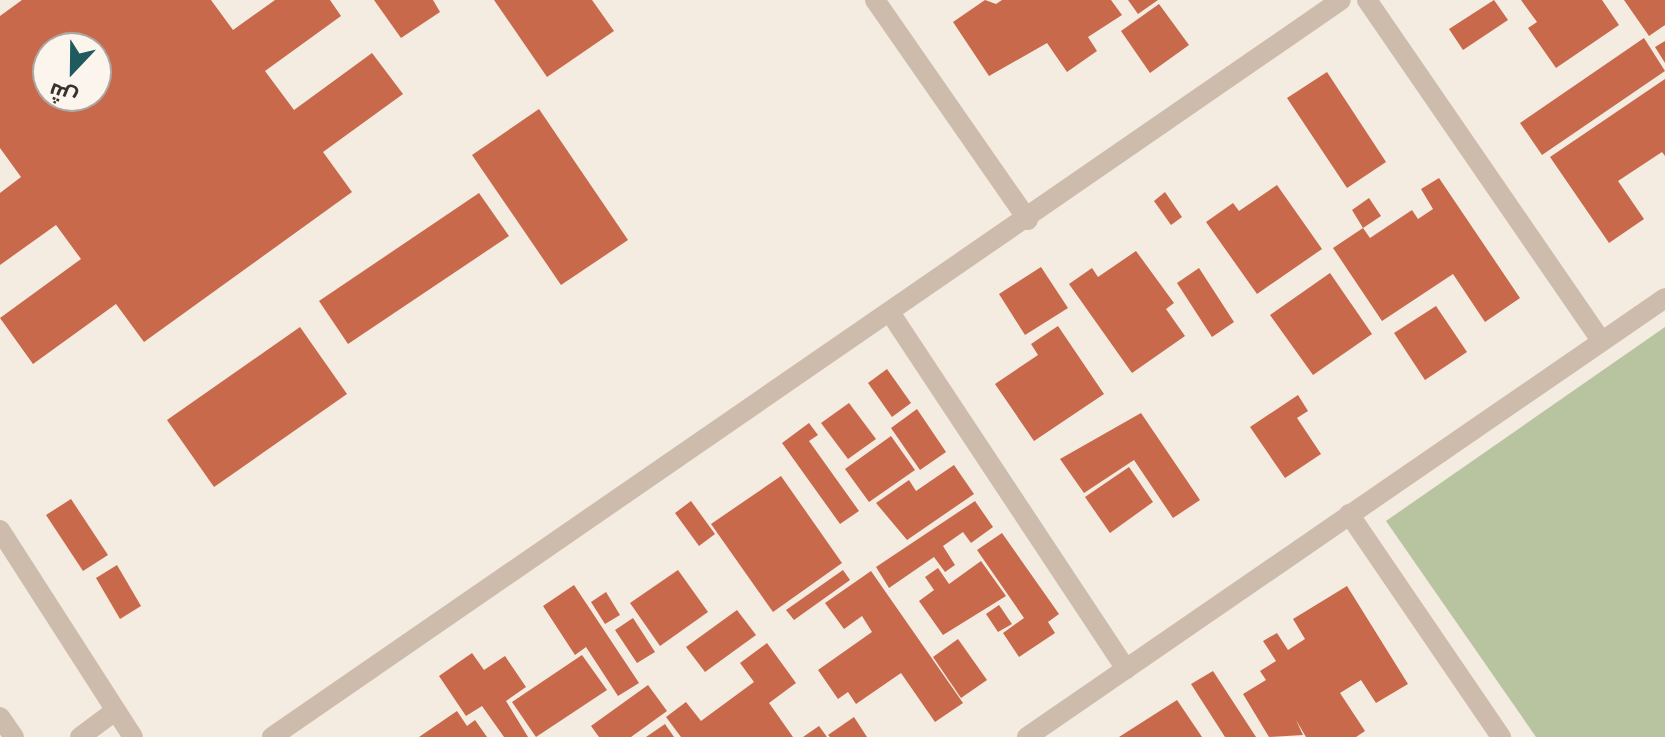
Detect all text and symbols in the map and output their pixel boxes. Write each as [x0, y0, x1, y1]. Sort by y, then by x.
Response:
north arrow [32, 32, 112, 112]
text: ش [45, 75, 82, 111]

